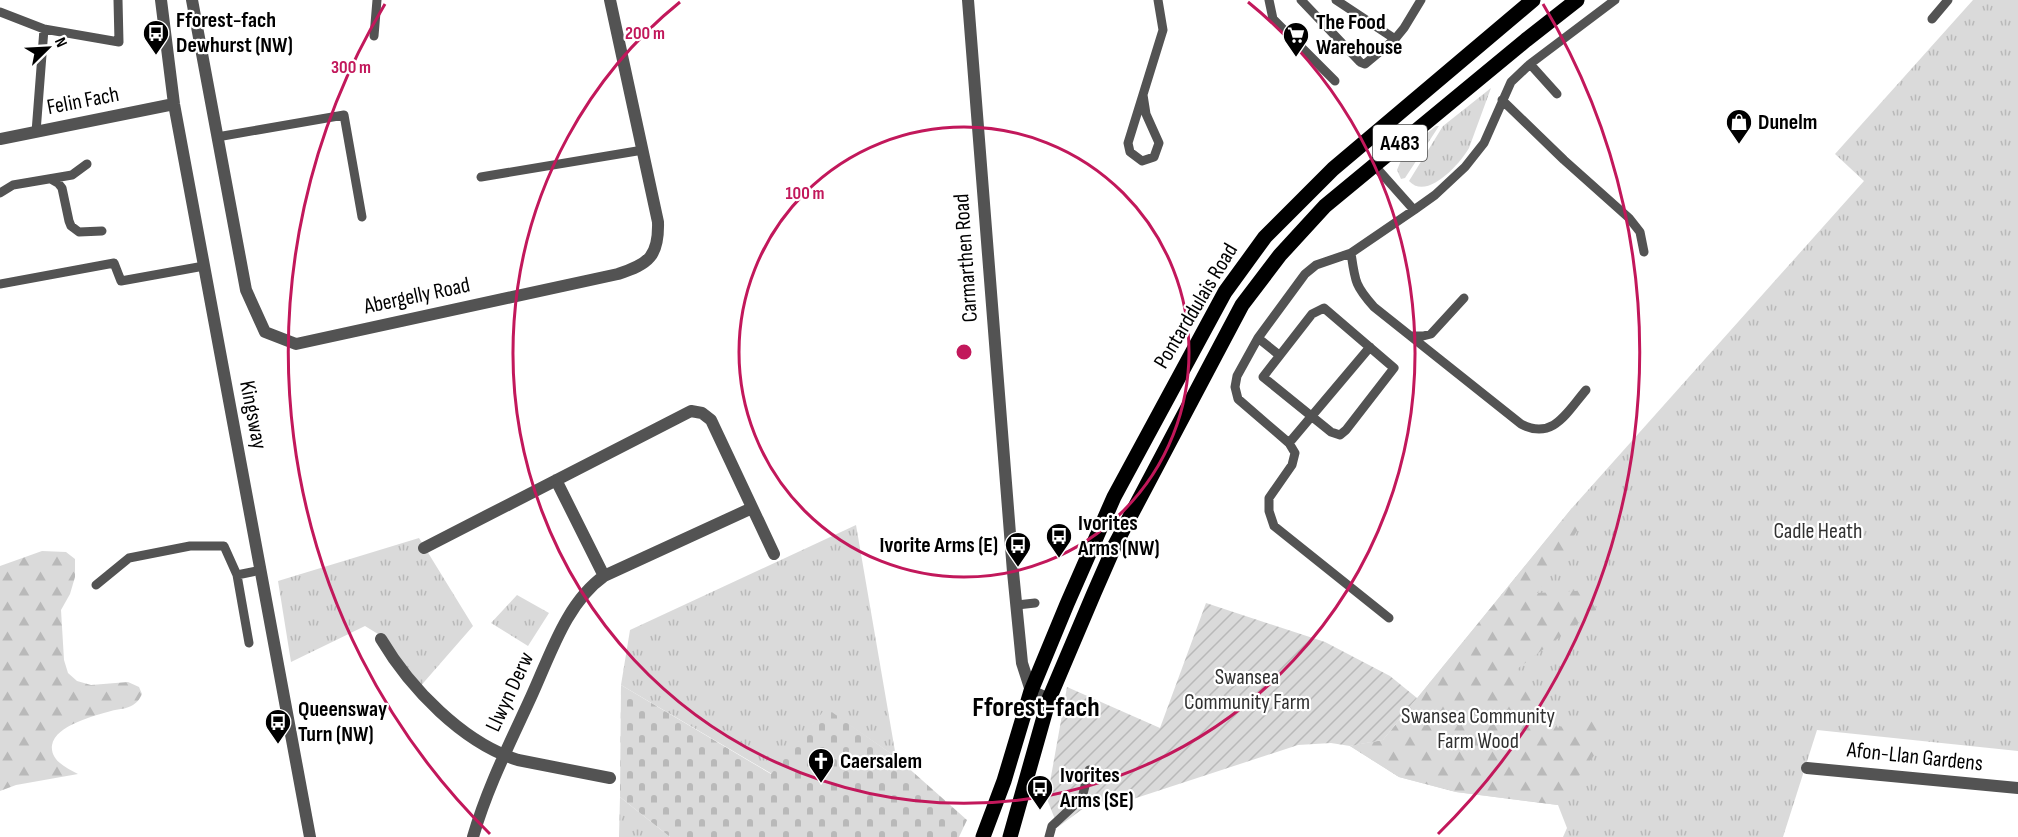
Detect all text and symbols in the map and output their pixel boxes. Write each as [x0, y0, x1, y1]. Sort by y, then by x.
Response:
place label: Fforest-fach Dewhurst (NW) [176, 7, 293, 59]
place label: The Food Warehouse [1316, 9, 1403, 61]
north arrow [18, 18, 78, 78]
bus stop icon: Fforest-fach Dewhurst (NW) [141, 18, 171, 56]
supermarket icon: The Food Warehouse [1281, 20, 1311, 58]
text: 200 m [625, 23, 665, 44]
text: N [50, 35, 71, 50]
text: 300 m [331, 57, 371, 78]
street label: Felin Fach [45, 81, 121, 121]
shop icon: Dunelm [1724, 107, 1754, 145]
place label: Dunelm [1758, 109, 1817, 136]
road number: A483 [1373, 125, 1427, 161]
text: 100 m [786, 183, 825, 204]
street label: Carmarthen Road [948, 193, 984, 323]
street label: Pontarddulais Road [1148, 239, 1244, 373]
street label: Abergelly Road [361, 272, 473, 321]
centre of rings [954, 342, 974, 362]
street label: Kingsway [233, 379, 273, 452]
place label: Ivorites Arms (NW) [1077, 510, 1160, 562]
park label: Cadle Heath [1774, 518, 1863, 545]
bus stop icon: Ivorites Arms (NW) [1044, 521, 1074, 559]
bus stop icon: Ivorite Arms (E) [1003, 530, 1033, 568]
place label: Ivorite Arms (E) [879, 532, 998, 559]
street label: Llwyn Derw [480, 648, 540, 736]
park label: Swansea Community Farm [1184, 664, 1310, 716]
district label: Fforest-fach [972, 691, 1100, 724]
place label: Queensway Turn (NW) [298, 696, 387, 748]
park label: Swansea Community Farm Wood [1401, 703, 1555, 755]
bus stop icon: Queensway Turn (NW) [263, 707, 293, 745]
street label: Afon-Llan Gardens [1845, 736, 1984, 778]
church icon: Caersalem [806, 746, 836, 784]
place label: Caersalem [840, 748, 922, 775]
place label: Ivorites Arms (SE) [1059, 762, 1134, 814]
bus stop icon: Ivorites Arms (SE) [1025, 773, 1055, 811]

